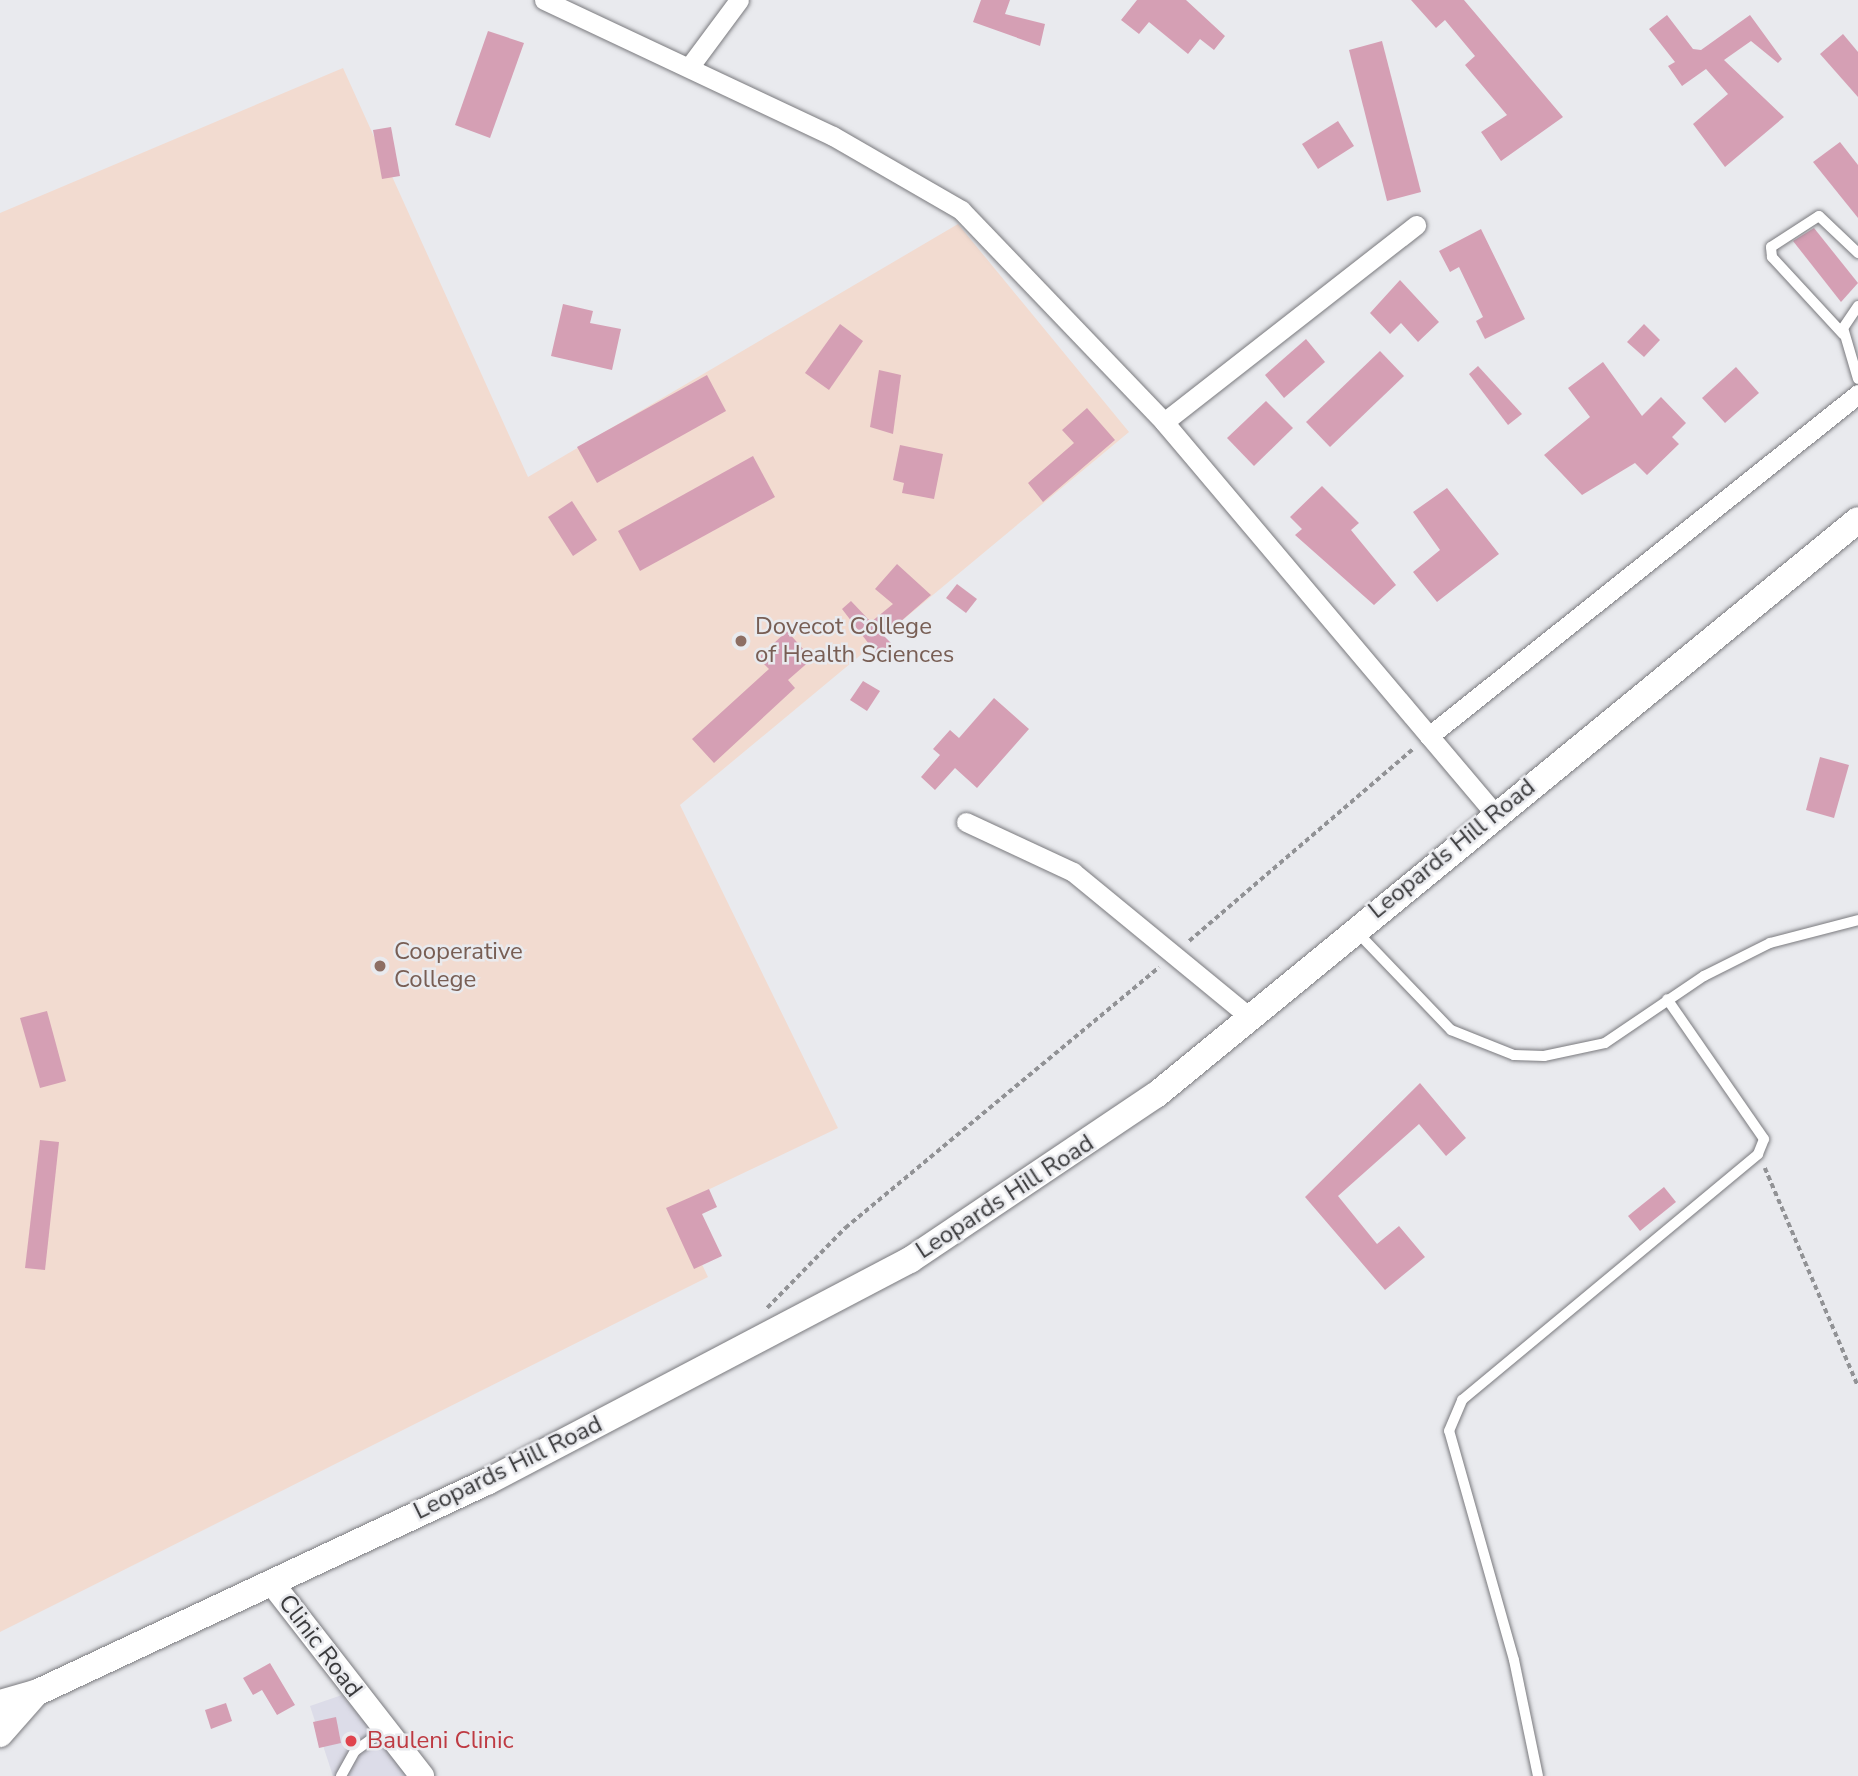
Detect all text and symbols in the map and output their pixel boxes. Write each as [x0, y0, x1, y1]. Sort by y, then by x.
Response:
place label: Dovecot College of Health Sciences [755, 613, 954, 669]
marker: Dovecot College of Health Sciences [733, 633, 749, 649]
street label: Leopards Hill Road [1363, 773, 1541, 925]
place label: Cooperative College [394, 938, 523, 994]
marker: Cooperative College [372, 958, 388, 974]
street label: Leopards Hill Road [911, 1129, 1099, 1265]
street label: Leopards Hill Road [409, 1410, 607, 1526]
street label: Clinic Road [272, 1589, 368, 1703]
place label: Bauleni Clinic [367, 1727, 514, 1755]
marker: Bauleni Clinic [341, 1731, 361, 1751]

